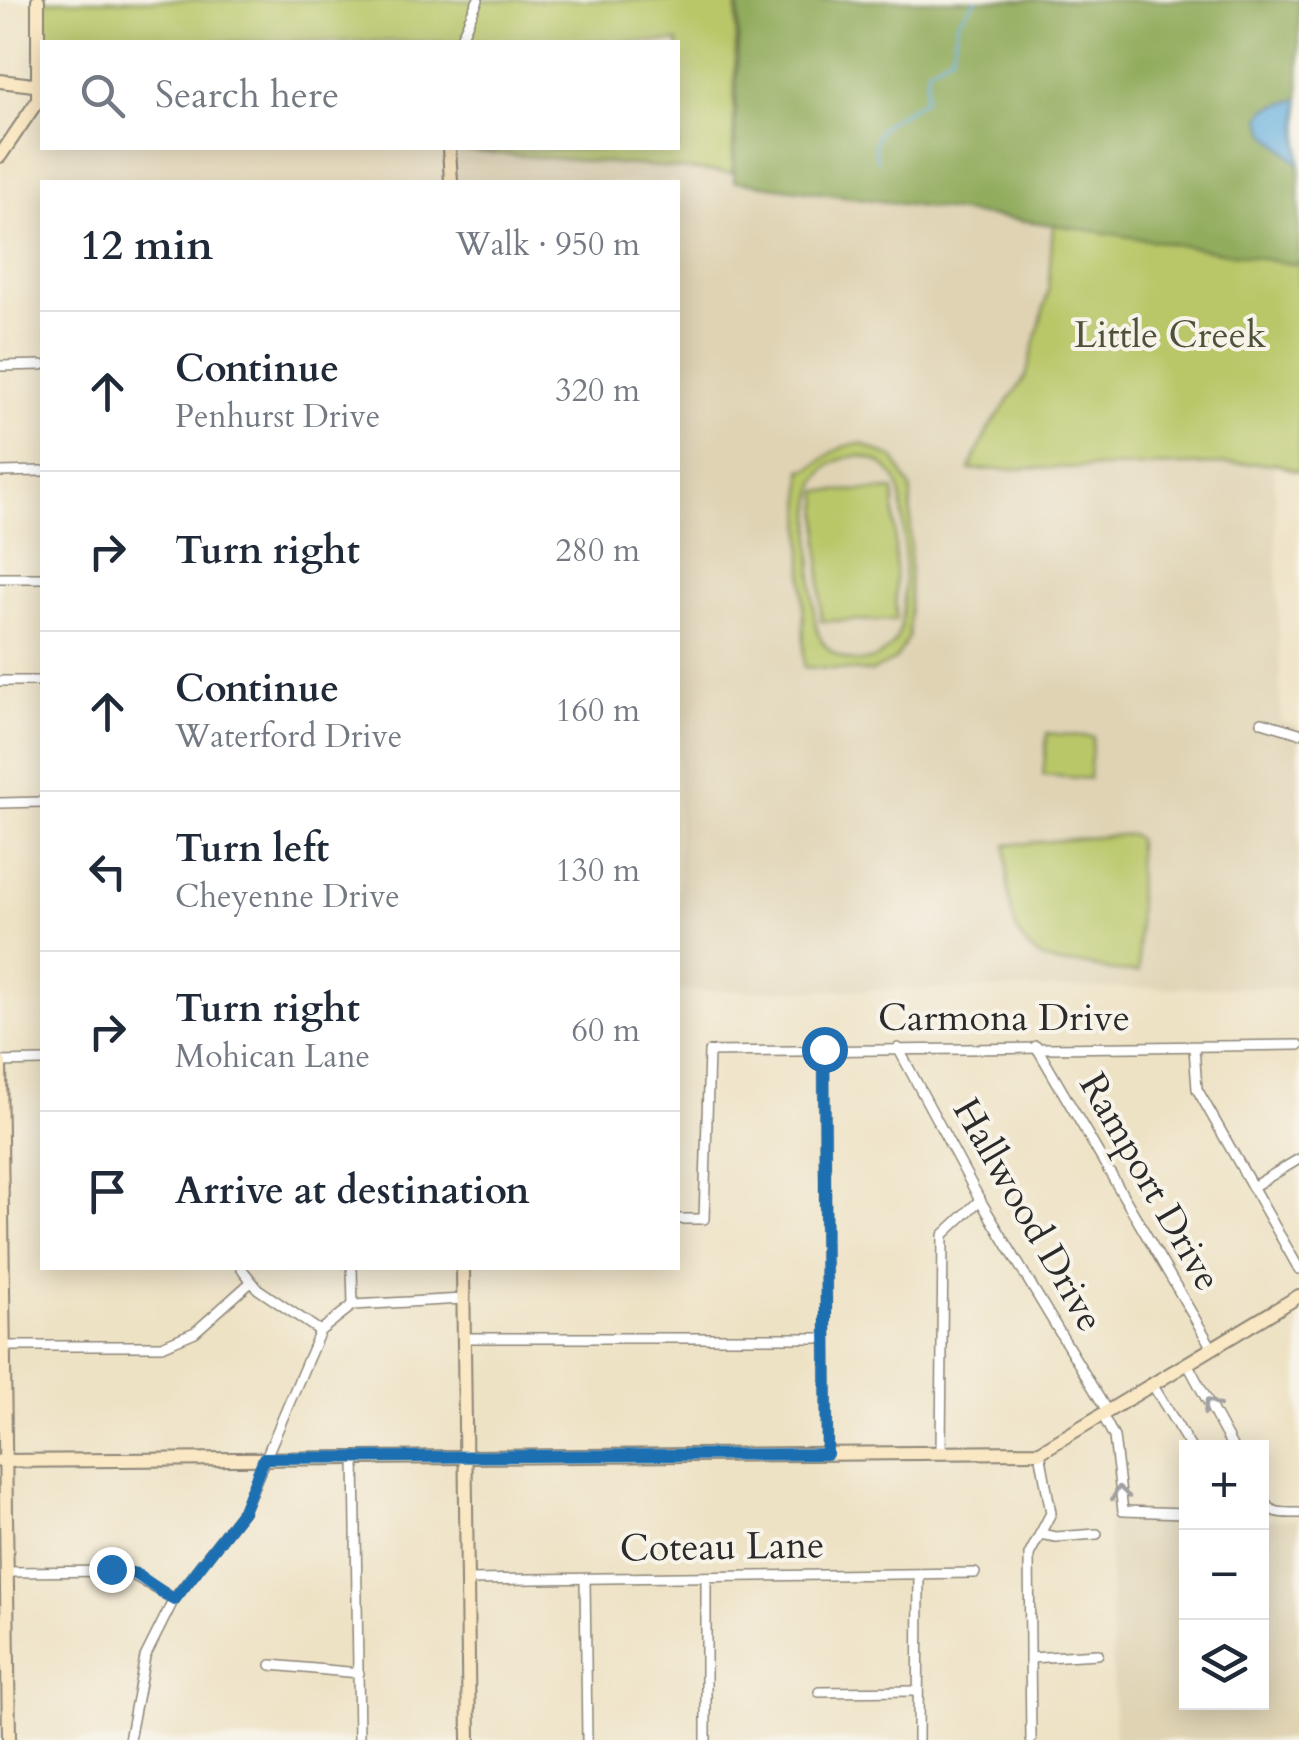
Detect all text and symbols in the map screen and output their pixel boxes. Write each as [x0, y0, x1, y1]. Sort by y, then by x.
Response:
search box [40, 40, 680, 150]
icon: search [75, 68, 130, 123]
text: Search here [155, 69, 339, 121]
text: 12 min [80, 217, 213, 274]
text: Walk · 950 m [455, 223, 640, 267]
park label: Little Creek [1074, 309, 1267, 361]
text: Continue [175, 343, 339, 395]
icon: ahead [80, 364, 135, 419]
text: 320 m [555, 369, 640, 413]
text: Penhurst Drive [175, 395, 380, 439]
icon: right [80, 524, 135, 579]
text: Turn right [175, 525, 360, 577]
text: 280 m [555, 529, 640, 573]
text: Continue [175, 663, 339, 715]
icon: ahead [80, 684, 135, 739]
text: 160 m [555, 689, 640, 733]
text: Waterford Drive [175, 715, 402, 759]
text: Turn left [175, 823, 329, 875]
icon: left [80, 844, 135, 899]
text: 130 m [555, 849, 640, 893]
text: Cheyenne Drive [175, 875, 400, 919]
text: Turn right [175, 983, 360, 1035]
street label: Carmona Drive [878, 992, 1130, 1044]
icon: right [80, 1004, 135, 1059]
text: 60 m [572, 1009, 640, 1053]
route start [802, 1027, 848, 1073]
text: Mohican Lane [175, 1035, 370, 1079]
street label: Ramport Drive [1067, 1064, 1233, 1300]
street label: Hallwood Drive [940, 1089, 1116, 1341]
icon: arrive [80, 1164, 135, 1219]
text: Arrive at destination [175, 1165, 530, 1217]
one-way arrow [1202, 1398, 1222, 1416]
map controls [1179, 1440, 1269, 1710]
button: + [1179, 1440, 1269, 1530]
one-way arrow [1111, 1485, 1132, 1501]
street label: Coteau Lane [619, 1519, 825, 1575]
button: − [1179, 1530, 1269, 1620]
route end [89, 1547, 135, 1593]
button: layers [1179, 1620, 1269, 1710]

